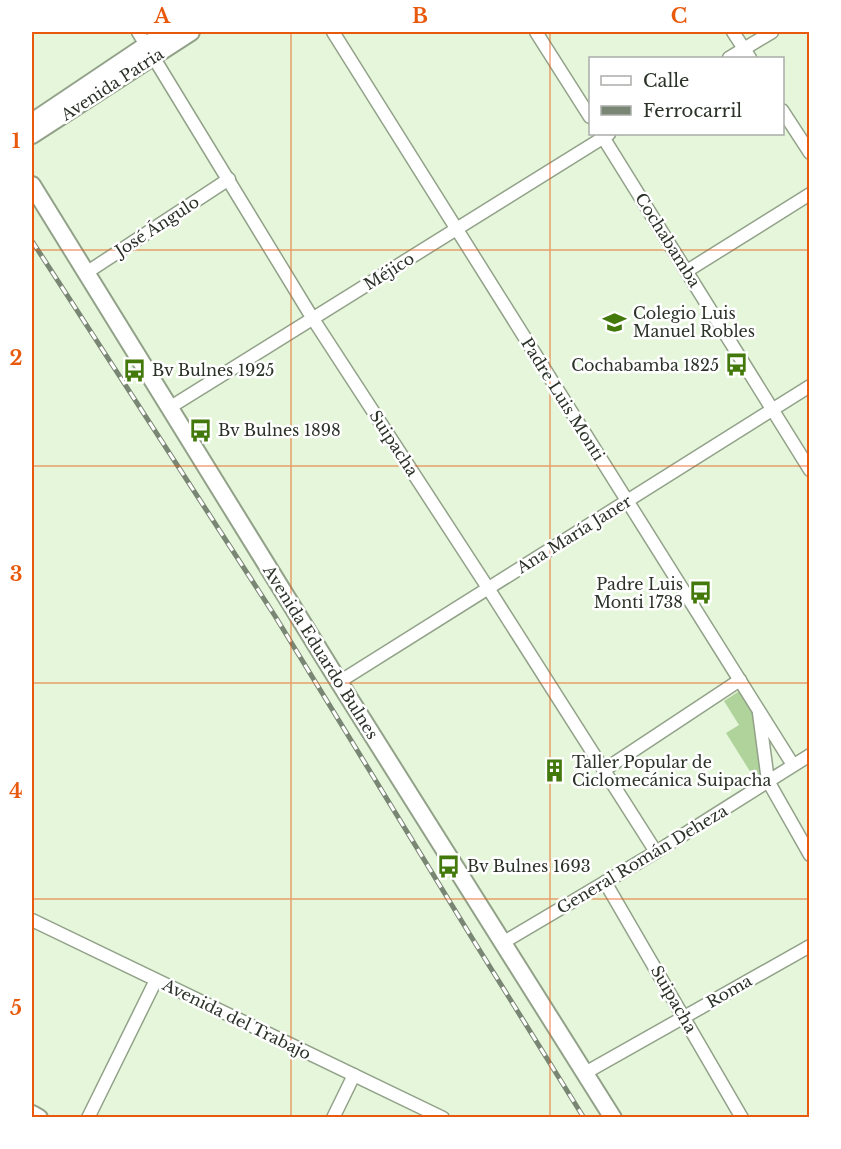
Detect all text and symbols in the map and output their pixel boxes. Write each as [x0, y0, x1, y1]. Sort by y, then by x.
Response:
text: A [153, 4, 171, 28]
text: B [412, 4, 428, 28]
text: C [671, 4, 687, 28]
street label: Avenida Patria [56, 43, 167, 125]
legend [589, 57, 784, 135]
text: Calle [643, 70, 689, 92]
text: Ferrocarril [643, 100, 742, 122]
text: 1 [12, 129, 21, 153]
street label: Cochabamba [631, 189, 705, 291]
street label: José Ángulo [110, 191, 203, 262]
street label: Méjico [360, 248, 418, 294]
place label: Colegio Luis Manuel Robles [633, 303, 755, 341]
school or university icon: Colegio Luis Manuel Robles [602, 309, 628, 335]
street label: Padre Luis Monti [517, 334, 609, 465]
text: 2 [9, 346, 23, 370]
bus stop icon: Cochabamba 1825 [724, 352, 750, 378]
place label: Cochabamba 1825 [571, 355, 719, 375]
bus stop icon: Bv Bulnes 1925 [121, 357, 147, 383]
place label: Bv Bulnes 1925 [152, 360, 274, 380]
street label: Suipacha [365, 406, 423, 480]
bus stop icon: Bv Bulnes 1898 [187, 417, 213, 443]
place label: Bv Bulnes 1898 [218, 420, 341, 440]
street label: Ana María Janer [512, 490, 635, 578]
street label: Avenida Eduardo Bulnes [259, 560, 383, 743]
text: 3 [10, 562, 22, 586]
place label: Padre Luis Monti 1738 [594, 574, 683, 612]
bus stop icon: Padre Luis Monti 1738 [688, 580, 714, 606]
place label: Taller Popular de Ciclomecánica Suipacha [572, 752, 771, 790]
building icon: Taller Popular de Ciclomecánica Suipacha [541, 758, 567, 784]
text: 4 [9, 779, 23, 803]
street label: General Román Deheza [553, 800, 731, 918]
bus stop icon: Bv Bulnes 1693 [436, 853, 462, 879]
place label: Bv Bulnes 1693 [467, 856, 591, 876]
street label: Suipacha [647, 962, 701, 1036]
street label: Roma [703, 970, 755, 1012]
street label: Avenida del Trabajo [159, 974, 315, 1064]
text: 5 [10, 996, 22, 1020]

